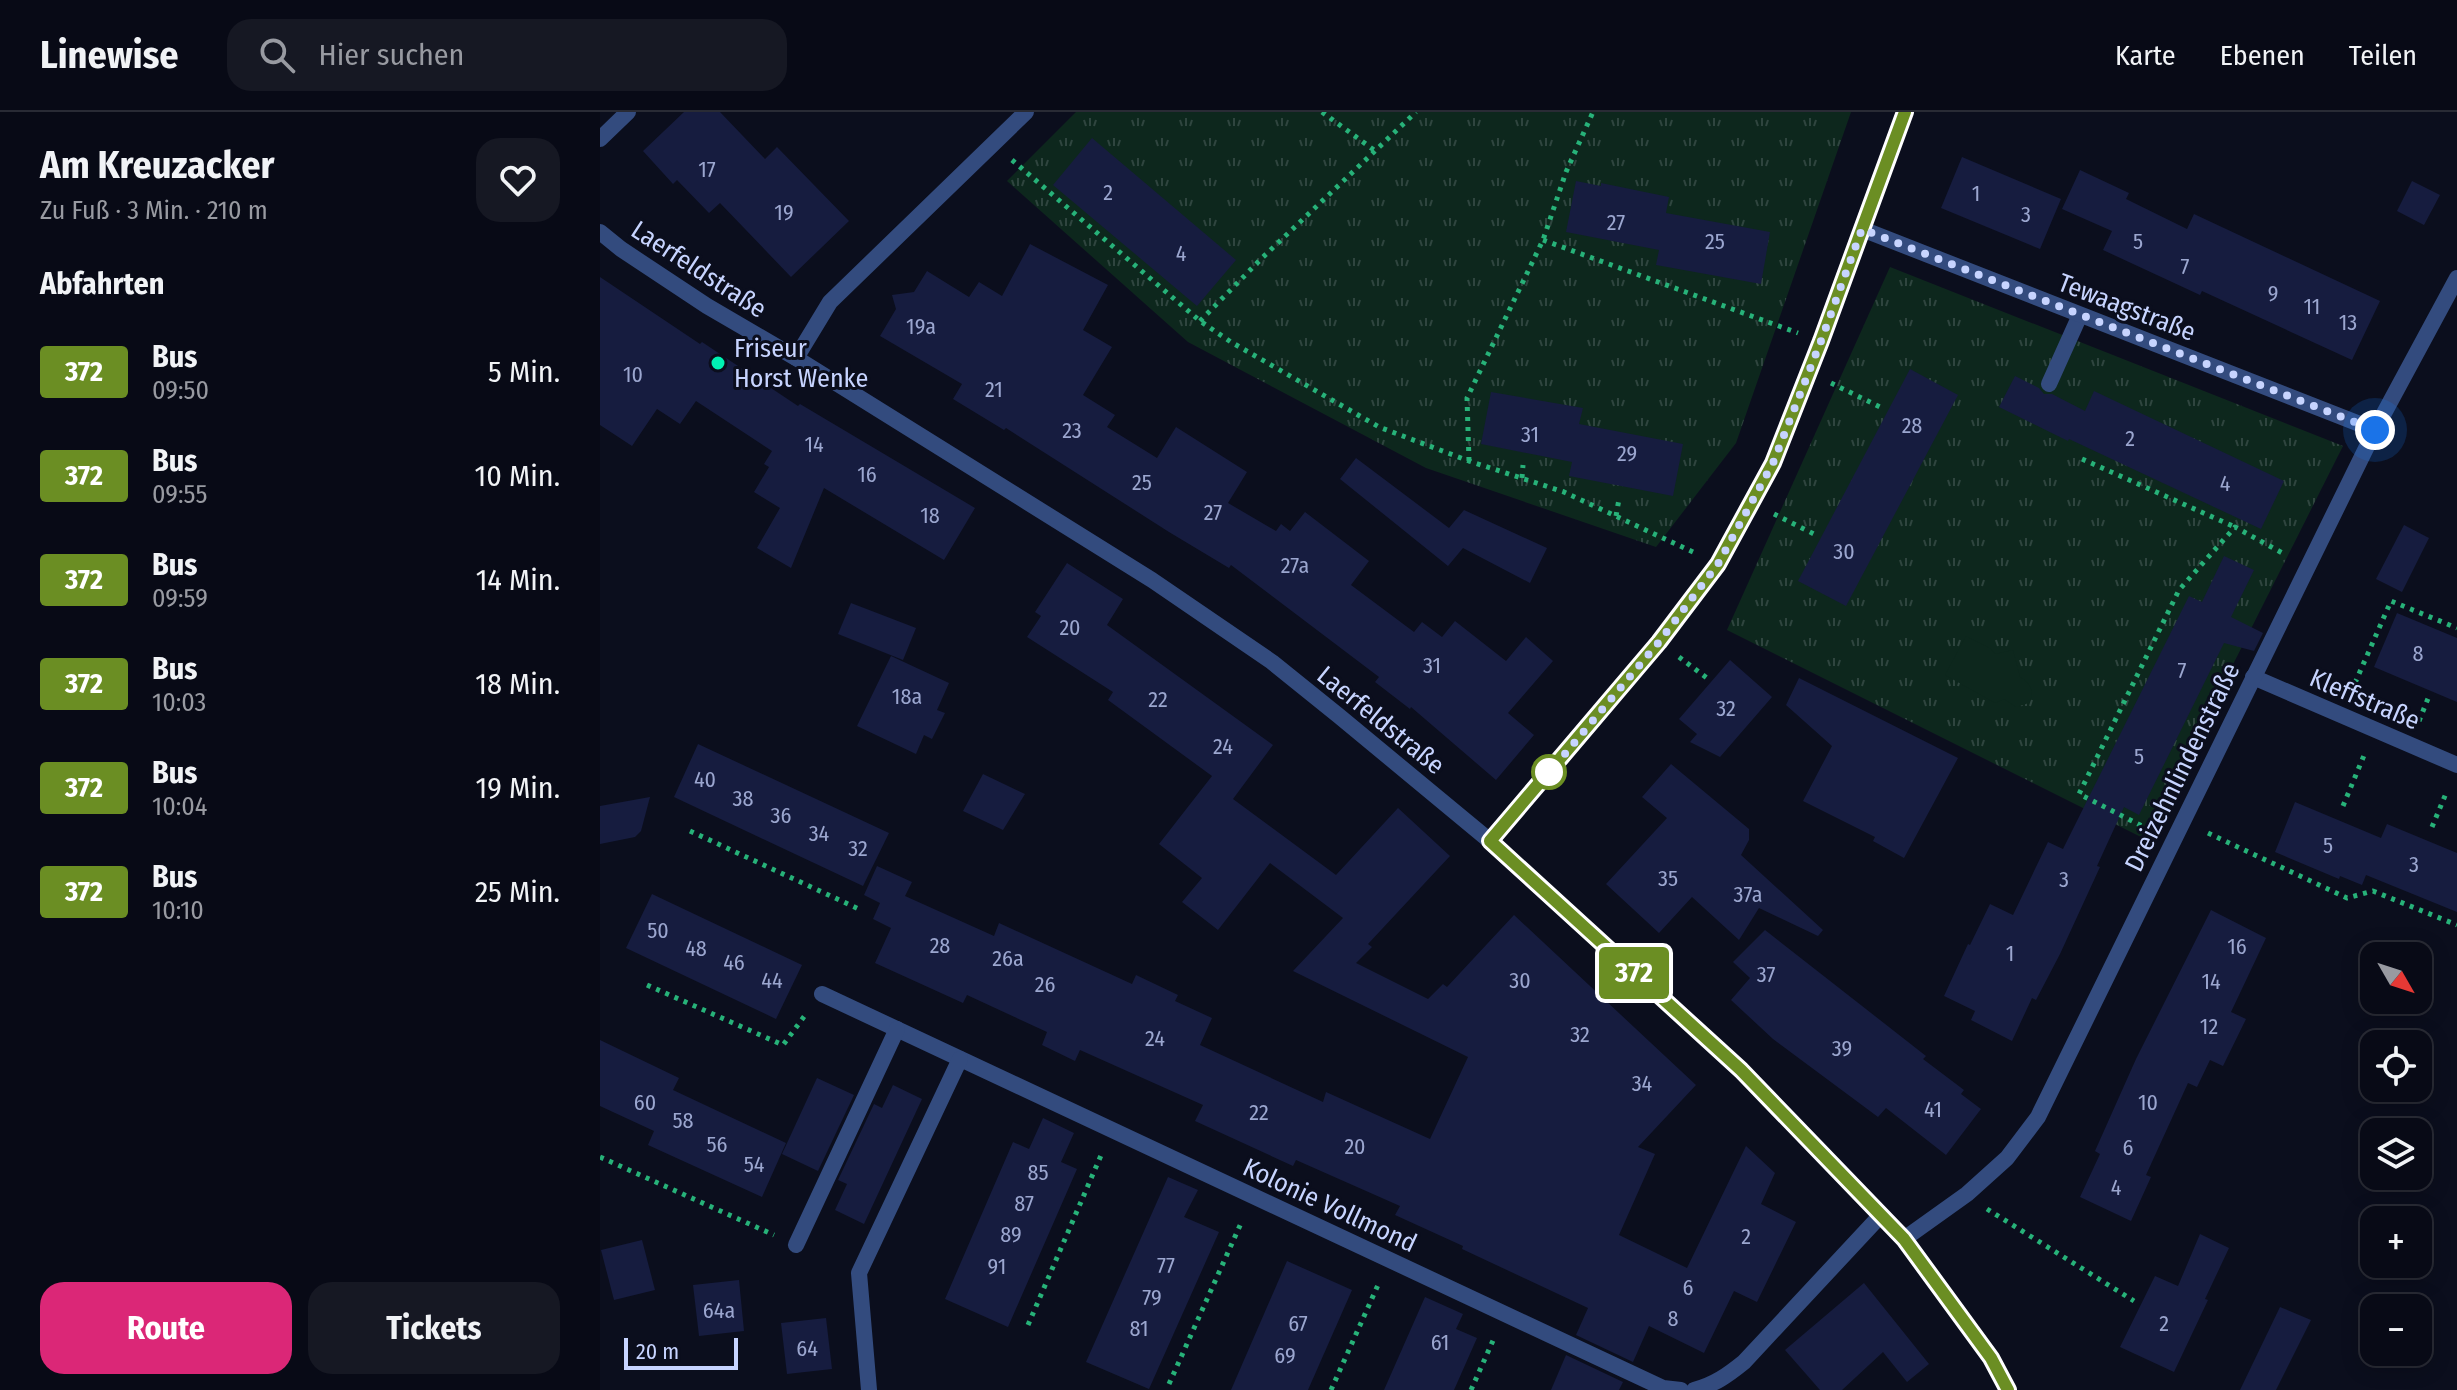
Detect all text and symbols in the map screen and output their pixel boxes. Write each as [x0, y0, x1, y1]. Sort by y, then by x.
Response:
search box [227, 19, 787, 91]
text: Linewise [40, 32, 179, 78]
icon: search [255, 33, 299, 77]
text: Hier suchen [319, 37, 464, 73]
text: Karte [2115, 39, 2176, 72]
text: Ebenen [2220, 39, 2305, 72]
text: Teilen [2349, 39, 2417, 72]
button: heart [476, 138, 560, 222]
text: Am Kreuzacker [40, 142, 274, 188]
house number: 17 [698, 156, 716, 183]
house number: 2 [1103, 179, 1113, 206]
house number: 1 [1972, 180, 1980, 207]
text: Zu Fuß · 3 Min. · 210 m [40, 195, 268, 226]
house number: 19 [774, 199, 794, 226]
house number: 3 [2021, 201, 2031, 228]
house number: 27 [1607, 209, 1625, 236]
street label: Laerfeldstraße [625, 214, 772, 325]
house number: 25 [1705, 228, 1725, 255]
house number: 5 [2133, 228, 2143, 255]
house number: 4 [1176, 240, 1187, 267]
house number: 7 [2181, 253, 2190, 280]
text: Abfahrten [40, 266, 164, 302]
street label: Tewaagstraße [2054, 267, 2200, 348]
house number: 9 [2268, 280, 2278, 307]
house number: 11 [2304, 293, 2320, 320]
house number: 13 [2339, 309, 2357, 336]
house number: 19a [906, 313, 936, 340]
place label: Friseur Horst Wenke [734, 333, 868, 394]
text: Bus [152, 339, 197, 375]
text: 5 Min. [488, 354, 560, 390]
marker: Friseur Horst Wenke [709, 354, 727, 372]
text: 372 [65, 355, 103, 388]
house number: 10 [623, 361, 643, 388]
text: 09:50 [152, 375, 209, 406]
house number: 21 [985, 376, 1003, 403]
your location [2355, 410, 2395, 450]
house number: 28 [1902, 412, 1922, 439]
house number: 23 [1062, 417, 1082, 444]
house number: 31 [1521, 421, 1539, 448]
house number: 2 [2125, 425, 2135, 452]
house number: 14 [804, 431, 824, 458]
house number: 29 [1617, 440, 1637, 467]
text: Bus [152, 443, 197, 479]
text: 10 Min. [475, 458, 560, 494]
text: 372 [65, 459, 103, 492]
house number: 16 [857, 461, 877, 488]
house number: 25 [1132, 469, 1152, 496]
house number: 4 [2220, 470, 2231, 497]
text: 09:55 [152, 479, 207, 510]
house number: 27 [1204, 499, 1222, 526]
house number: 18 [920, 502, 940, 529]
house number: 30 [1833, 538, 1855, 565]
text: Bus [152, 547, 197, 583]
house number: 27a [1281, 552, 1309, 579]
text: 14 Min. [476, 562, 560, 598]
text: 372 [65, 563, 103, 596]
text: 09:59 [152, 583, 208, 614]
house number: 20 [1059, 614, 1081, 641]
house number: 8 [2412, 640, 2424, 667]
text: Bus [152, 651, 197, 687]
house number: 31 [1423, 652, 1441, 679]
house number: 7 [2178, 657, 2187, 684]
street label: Dreizehnlindenstraße [2119, 658, 2246, 877]
street label: Laerfeldstraße [1311, 660, 1451, 781]
street label: Kleffstraße [2305, 662, 2425, 736]
text: 18 Min. [475, 666, 560, 702]
text: 372 [65, 667, 103, 700]
house number: 18a [892, 683, 922, 710]
house number: 22 [1148, 686, 1168, 713]
text: 10:03 [152, 687, 206, 718]
house number: 32 [1716, 695, 1736, 722]
house number: 24 [1213, 733, 1233, 760]
house number: 5 [2134, 743, 2144, 770]
text: Bus [152, 755, 197, 791]
unlabelled marker [1532, 755, 1566, 789]
house number: 40 [694, 766, 716, 793]
text: 19 Min. [476, 770, 560, 806]
text: 372 [65, 771, 103, 804]
house number: 38 [733, 785, 753, 812]
text: 10:04 [152, 791, 207, 822]
house number: 36 [771, 802, 792, 829]
house number: 34 [809, 820, 830, 847]
house number: 5 [2323, 832, 2333, 859]
house number: 32 [848, 835, 868, 862]
house number: 3 [2409, 851, 2419, 878]
text: Bus [152, 859, 197, 895]
house number: 35 [1658, 865, 1678, 892]
house number: 3 [2059, 866, 2069, 893]
text: 25 Min. [475, 874, 560, 910]
text: 372 [65, 875, 103, 908]
house number: 37a [1734, 881, 1762, 908]
text: 10:10 [152, 895, 204, 926]
house number: 50 [647, 917, 669, 944]
house number: 28 [930, 932, 950, 959]
house number: 16 [2227, 933, 2247, 960]
house number: 48 [685, 935, 707, 962]
house number: 1 [2006, 940, 2014, 967]
north arrow [2360, 942, 2432, 1014]
map controls [2360, 942, 2432, 1366]
house number: 26a [992, 945, 1024, 972]
line badge: 372 [1588, 947, 1680, 999]
house number: 46 [723, 949, 745, 976]
text: 372 [1615, 956, 1653, 989]
house number: 37 [1757, 961, 1775, 988]
house number: 44 [761, 967, 783, 994]
house number: 30 [1509, 967, 1531, 994]
house number: 14 [2201, 968, 2221, 995]
house number: 26 [1035, 971, 1055, 998]
house number: 12 [2200, 1013, 2218, 1040]
house number: 32 [1570, 1021, 1590, 1048]
house number: 24 [1145, 1025, 1165, 1052]
button: locate [2360, 1030, 2432, 1102]
house number: 39 [1832, 1035, 1852, 1062]
house number: 34 [1632, 1070, 1653, 1097]
house number: 60 [634, 1089, 656, 1116]
house number: 10 [2138, 1089, 2158, 1116]
house number: 41 [1924, 1096, 1942, 1123]
house number: 22 [1249, 1099, 1269, 1126]
house number: 58 [672, 1107, 694, 1134]
button: layers [2360, 1118, 2432, 1190]
house number: 56 [706, 1131, 728, 1158]
house number: 20 [1344, 1133, 1366, 1160]
house number: 6 [2123, 1134, 2134, 1161]
house number: 54 [744, 1151, 765, 1178]
street label: Kolonie Vollmond [1238, 1152, 1422, 1259]
house number: 85 [1027, 1159, 1049, 1186]
house number: 4 [2111, 1174, 2122, 1201]
house number: 87 [1014, 1190, 1034, 1217]
button: + [2360, 1206, 2432, 1278]
house number: 89 [1000, 1221, 1022, 1248]
house number: 2 [1741, 1223, 1751, 1250]
house number: 77 [1157, 1252, 1175, 1279]
house number: 91 [988, 1253, 1006, 1280]
house number: 6 [1683, 1274, 1694, 1301]
button: Route [40, 1282, 292, 1374]
button: Tickets [308, 1282, 560, 1374]
house number: 79 [1142, 1284, 1162, 1311]
button: − [2360, 1294, 2432, 1366]
house number: 64a [703, 1297, 735, 1324]
house number: 8 [1667, 1305, 1679, 1332]
house number: 67 [1288, 1310, 1308, 1337]
house number: 2 [2159, 1310, 2169, 1337]
house number: 81 [1129, 1315, 1149, 1342]
house number: 61 [1431, 1329, 1449, 1356]
scale bar [624, 1334, 738, 1370]
house number: 64 [796, 1335, 818, 1362]
text: 20 m [636, 1338, 679, 1365]
house number: 69 [1274, 1342, 1296, 1369]

